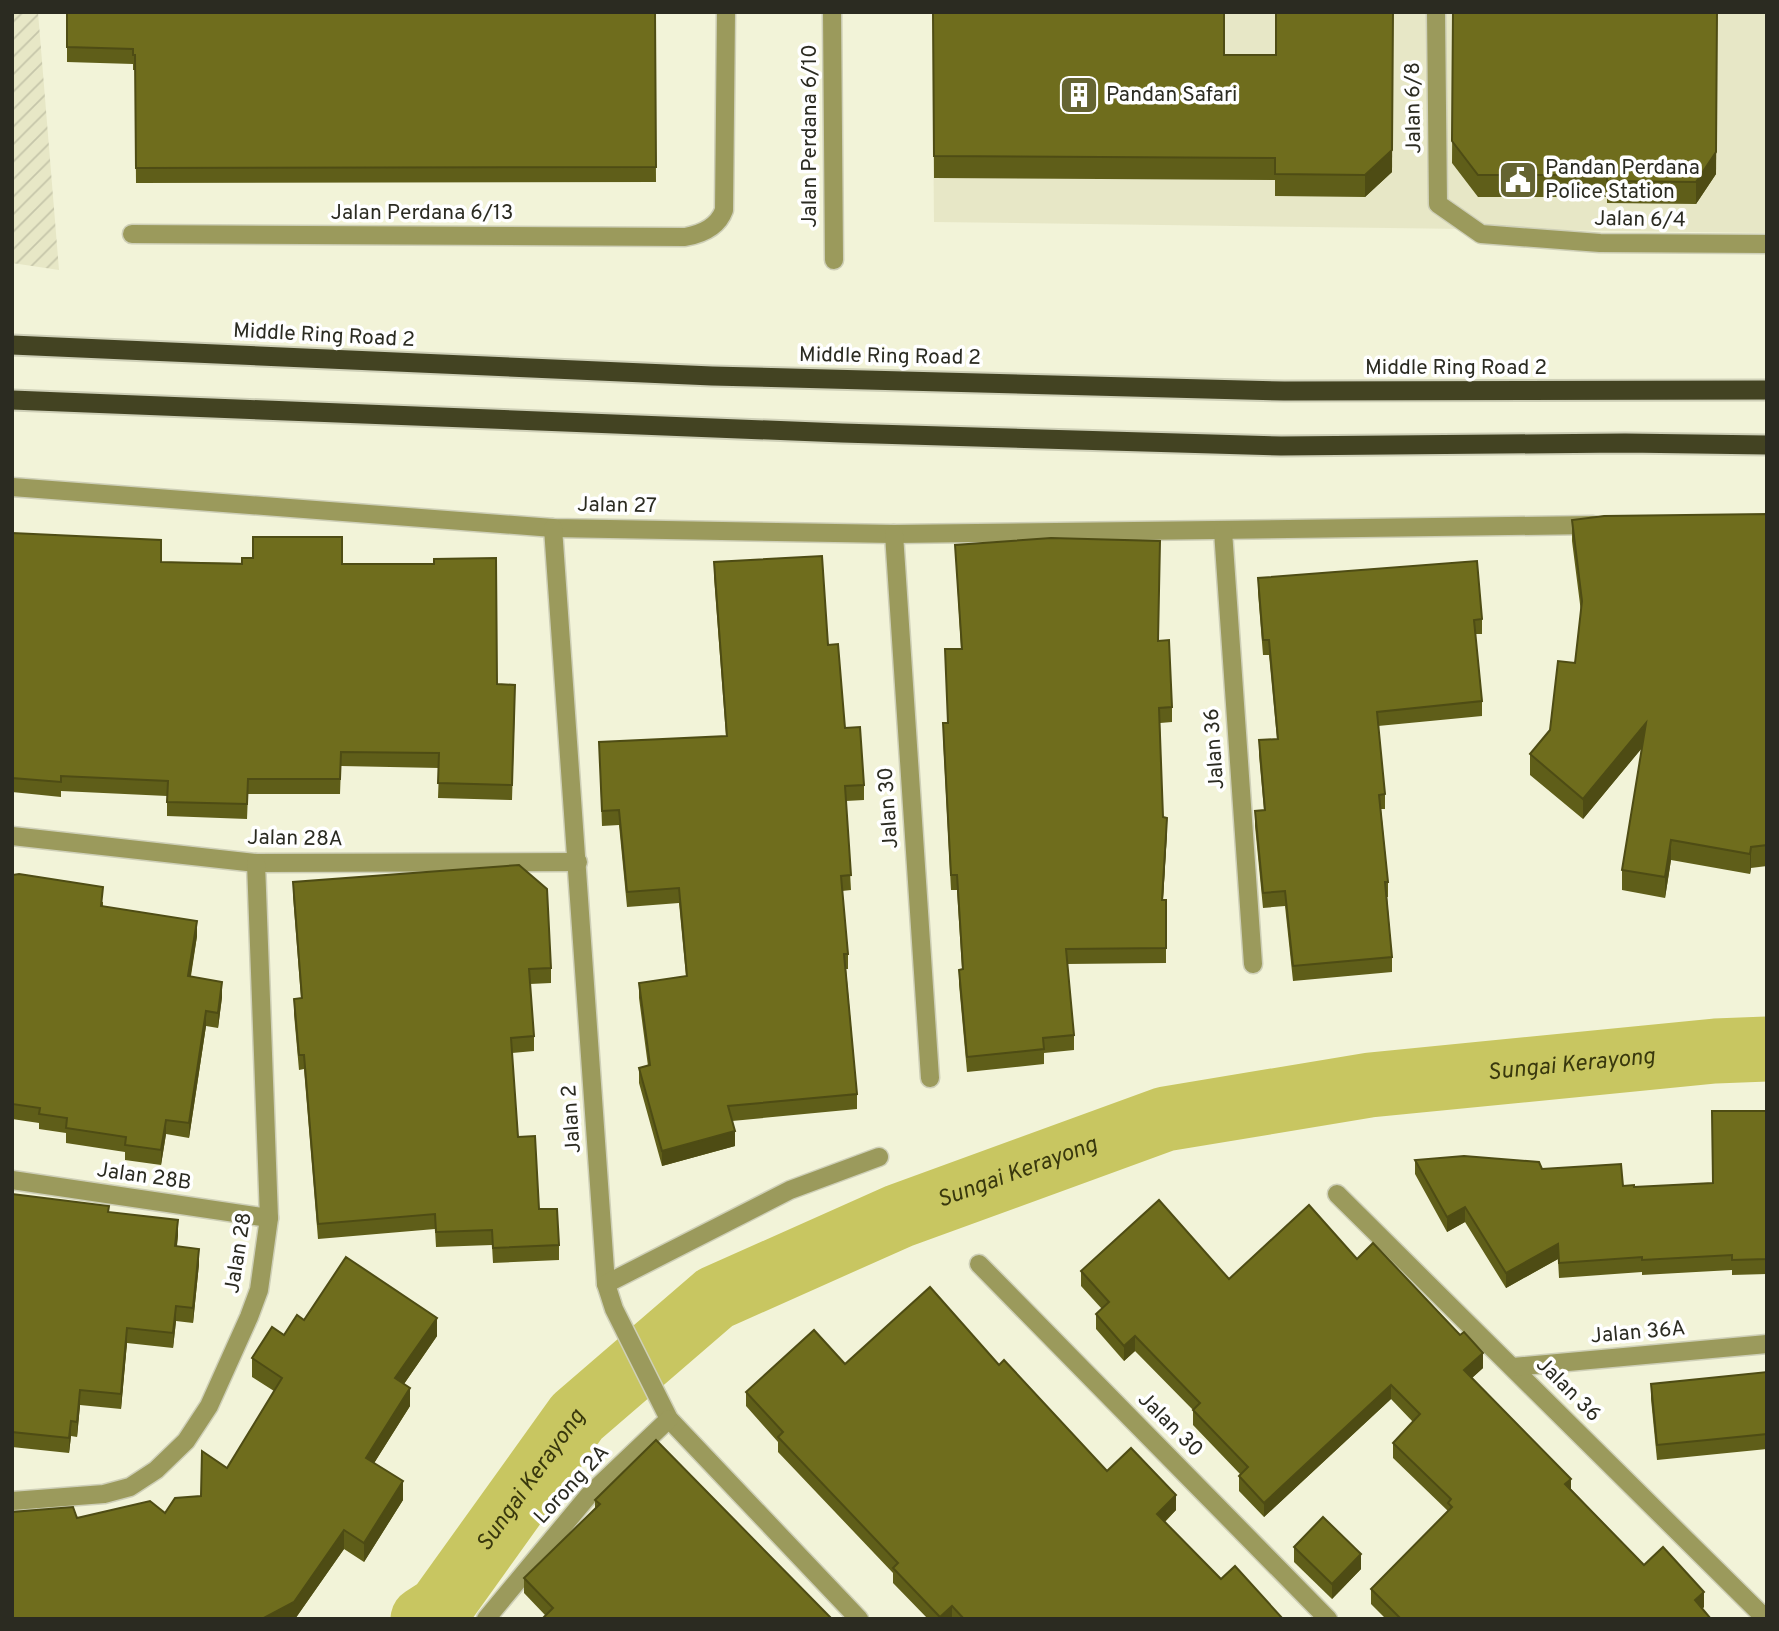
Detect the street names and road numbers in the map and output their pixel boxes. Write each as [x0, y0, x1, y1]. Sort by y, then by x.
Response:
street label: Jalan Perdana 6/10 [797, 44, 824, 228]
street label: Jalan 6/8 [1400, 62, 1428, 154]
street label: Jalan Perdana 6/13 [331, 200, 513, 227]
street label: Jalan 6/4 [1594, 206, 1686, 234]
street label: Middle Ring Road 2 [232, 318, 416, 354]
street label: Middle Ring Road 2 [799, 342, 981, 372]
street label: Middle Ring Road 2 [1365, 355, 1547, 382]
street label: Jalan 27 [577, 492, 657, 520]
street label: Jalan 36 [1199, 708, 1231, 790]
street label: Jalan 30 [873, 766, 905, 850]
street label: Jalan 28A [247, 825, 343, 853]
street label: Jalan 2 [556, 1084, 588, 1154]
street label: Jalan 28B [95, 1157, 193, 1197]
street label: Jalan 28 [219, 1211, 259, 1295]
street label: Jalan 36A [1589, 1315, 1687, 1351]
street label: Jalan 36 [1530, 1352, 1606, 1428]
street label: Jalan 30 [1131, 1386, 1209, 1464]
street label: Lorong 2A [528, 1440, 616, 1530]

